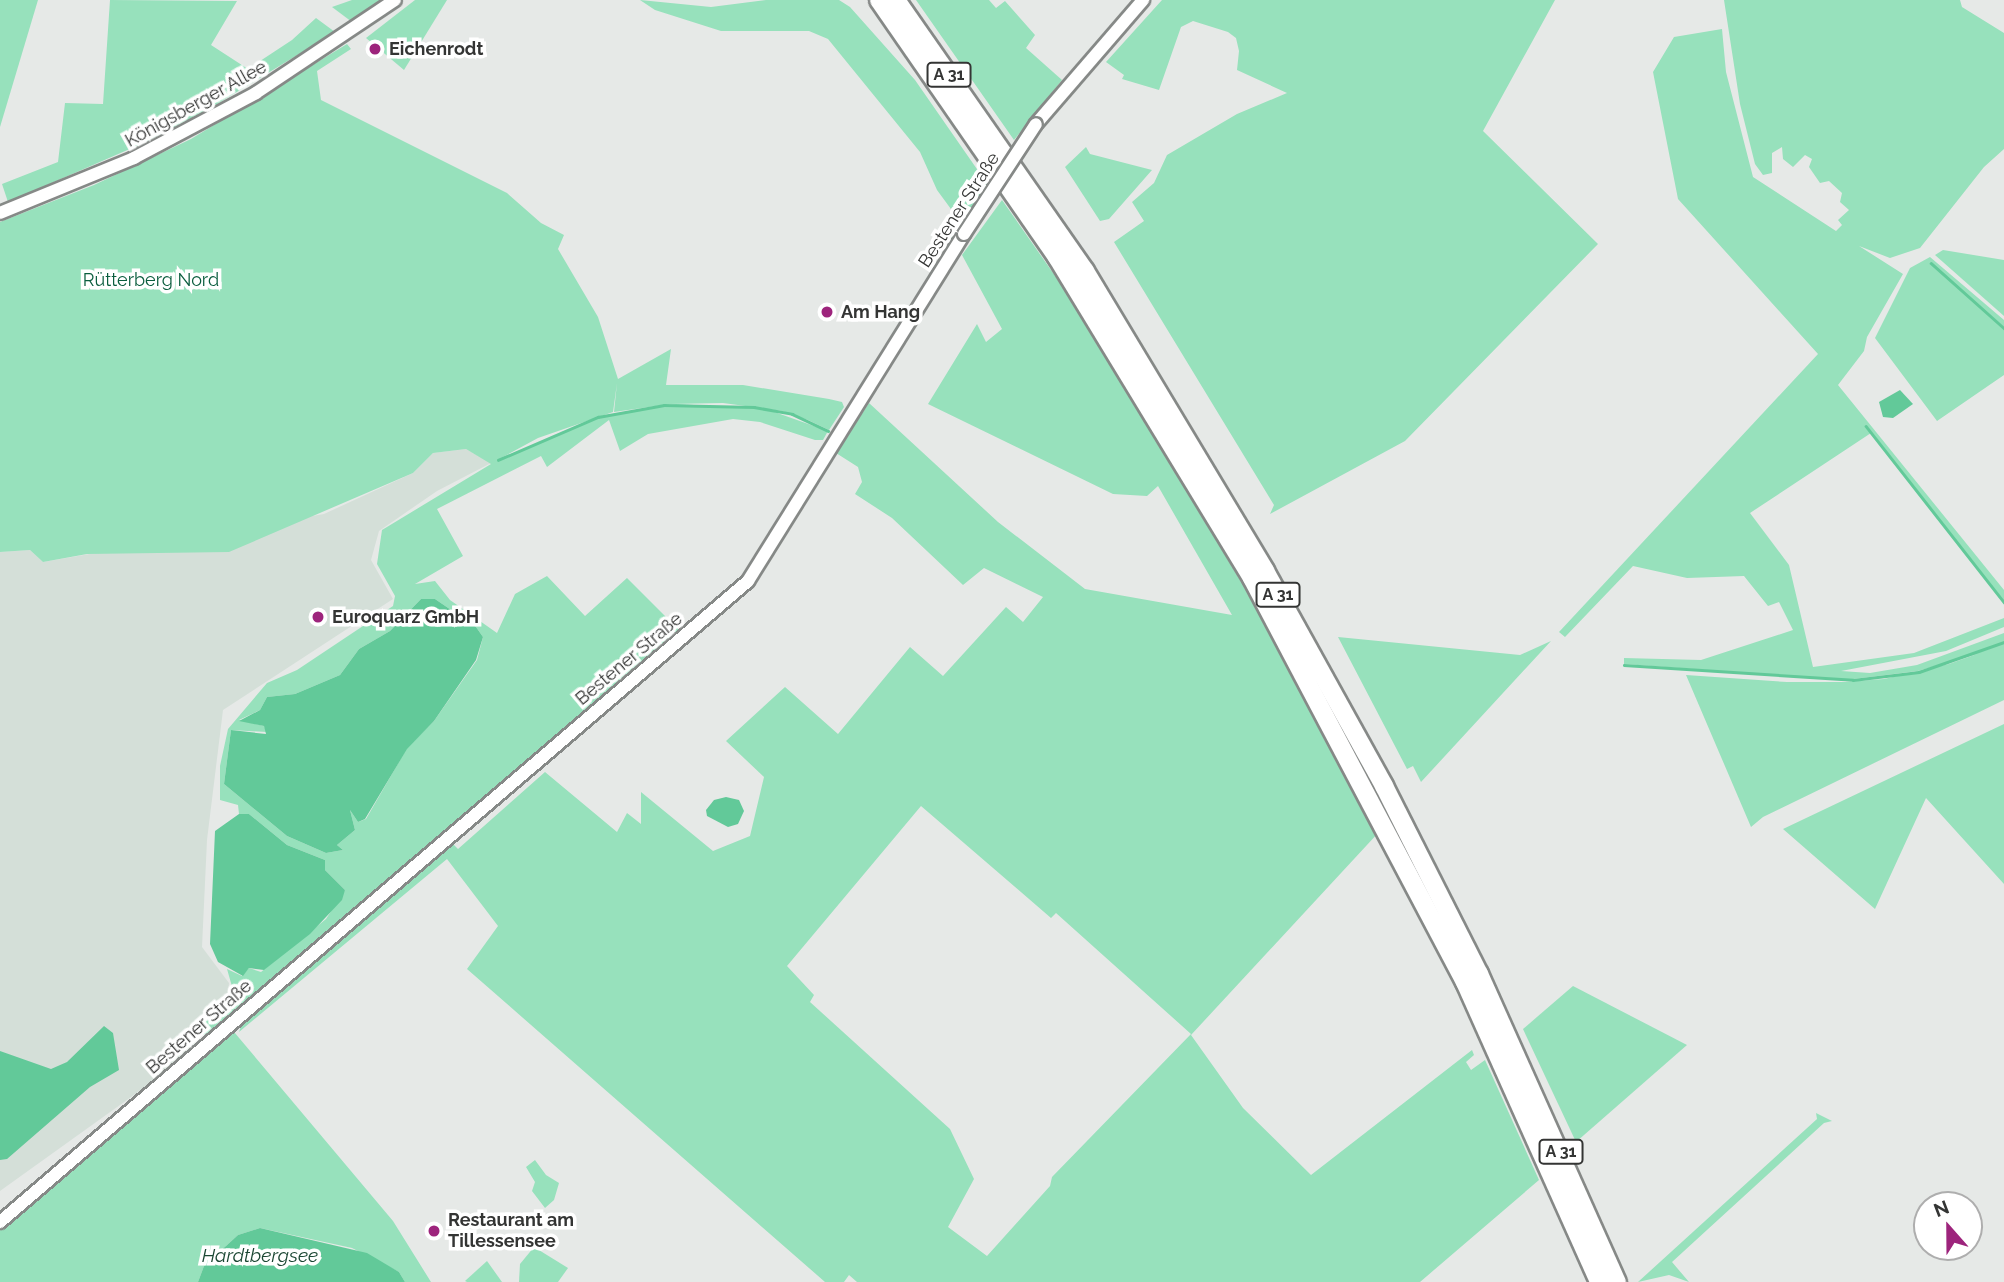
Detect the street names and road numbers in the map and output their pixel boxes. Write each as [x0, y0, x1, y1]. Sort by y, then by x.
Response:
street label: Königsberger Allee [121, 56, 271, 152]
road number: A 31 [926, 62, 972, 88]
street label: Bestener Straße [914, 148, 1004, 272]
road number: A 31 [1255, 582, 1301, 608]
street label: Bestener Straße [571, 608, 687, 710]
street label: Bestener Straße [142, 975, 256, 1079]
road number: A 31 [1538, 1140, 1584, 1164]

